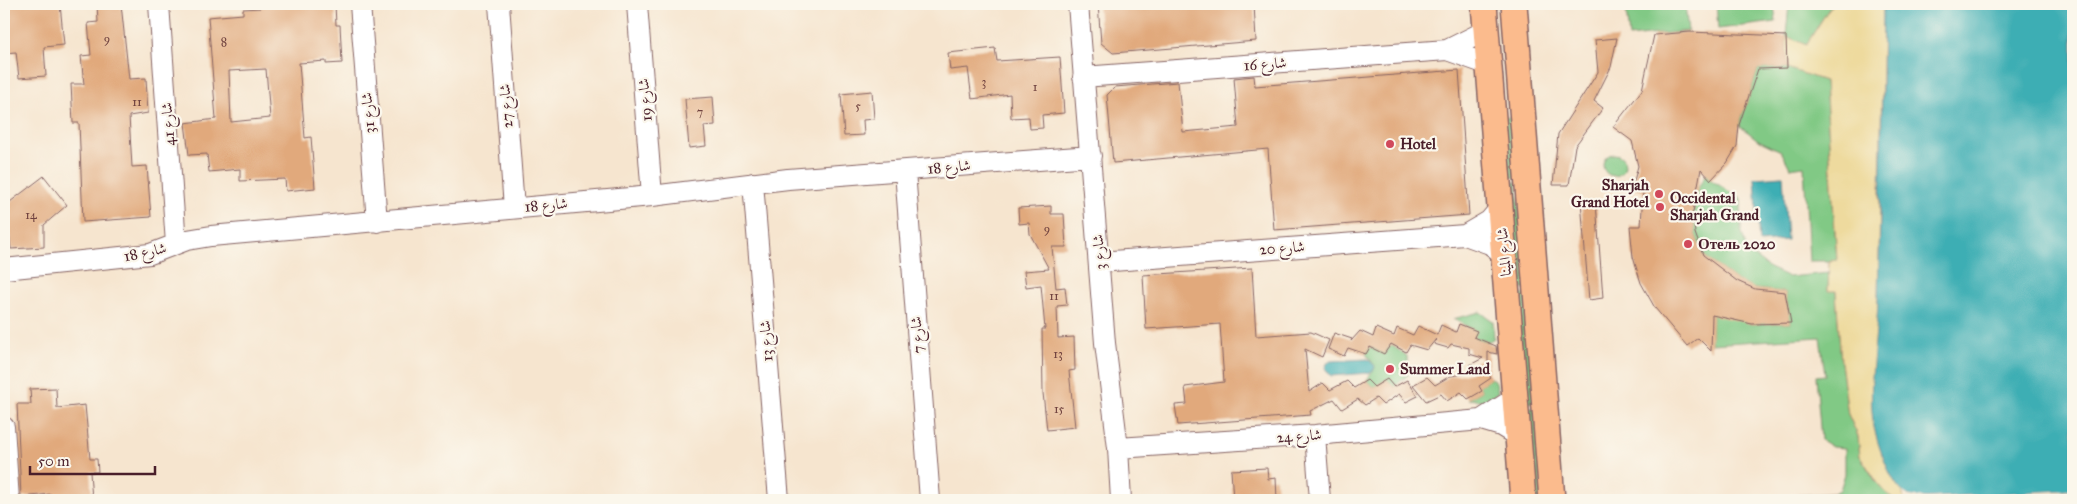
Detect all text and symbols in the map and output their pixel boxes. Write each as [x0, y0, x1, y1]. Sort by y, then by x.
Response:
house number: 9 [104, 32, 110, 46]
house number: 8 [221, 35, 227, 49]
street label: شارع 16 [1243, 54, 1287, 78]
house number: 3 [982, 75, 987, 89]
street label: شارع 19 [634, 77, 660, 122]
house number: 1 [1033, 80, 1038, 94]
street label: شارع 27 [495, 83, 521, 129]
street label: شارع 31 [357, 91, 383, 134]
house number: 11 [132, 95, 142, 109]
house number: 5 [855, 99, 861, 113]
street label: شارع 41 [158, 101, 182, 146]
house number: 7 [697, 105, 703, 119]
place label: Hotel [1400, 135, 1437, 153]
marker: Hotel [1384, 138, 1396, 150]
street label: شارع 18 [927, 156, 972, 182]
place label: Sharjah Grand Hotel [1571, 176, 1650, 211]
marker: Sharjah Grand Hotel [1653, 188, 1665, 200]
place label: Occidental Sharjah Grand [1670, 189, 1760, 225]
street label: شارع 18 [524, 194, 569, 220]
marker: Occidental Sharjah Grand [1654, 201, 1666, 213]
house number: 14 [25, 208, 37, 222]
house number: 9 [1044, 222, 1050, 236]
street label: شارع المينا [1493, 227, 1519, 277]
street label: شارع 3 [1088, 233, 1113, 270]
place label: Отель 2020 [1698, 235, 1776, 253]
street label: شارع 20 [1259, 237, 1306, 263]
marker: Отель 2020 [1682, 238, 1694, 250]
street label: شارع 18 [122, 239, 169, 269]
house number: 11 [1049, 289, 1059, 303]
street label: شارع 7 [907, 315, 931, 354]
street label: شارع 13 [756, 320, 780, 362]
house number: 13 [1053, 347, 1063, 361]
place label: Summer Land [1400, 360, 1490, 378]
marker: Summer Land [1384, 363, 1396, 375]
house number: 15 [1054, 402, 1065, 416]
street label: شارع 24 [1276, 425, 1322, 451]
scale bar [30, 444, 155, 476]
text: 50 m [38, 452, 70, 470]

